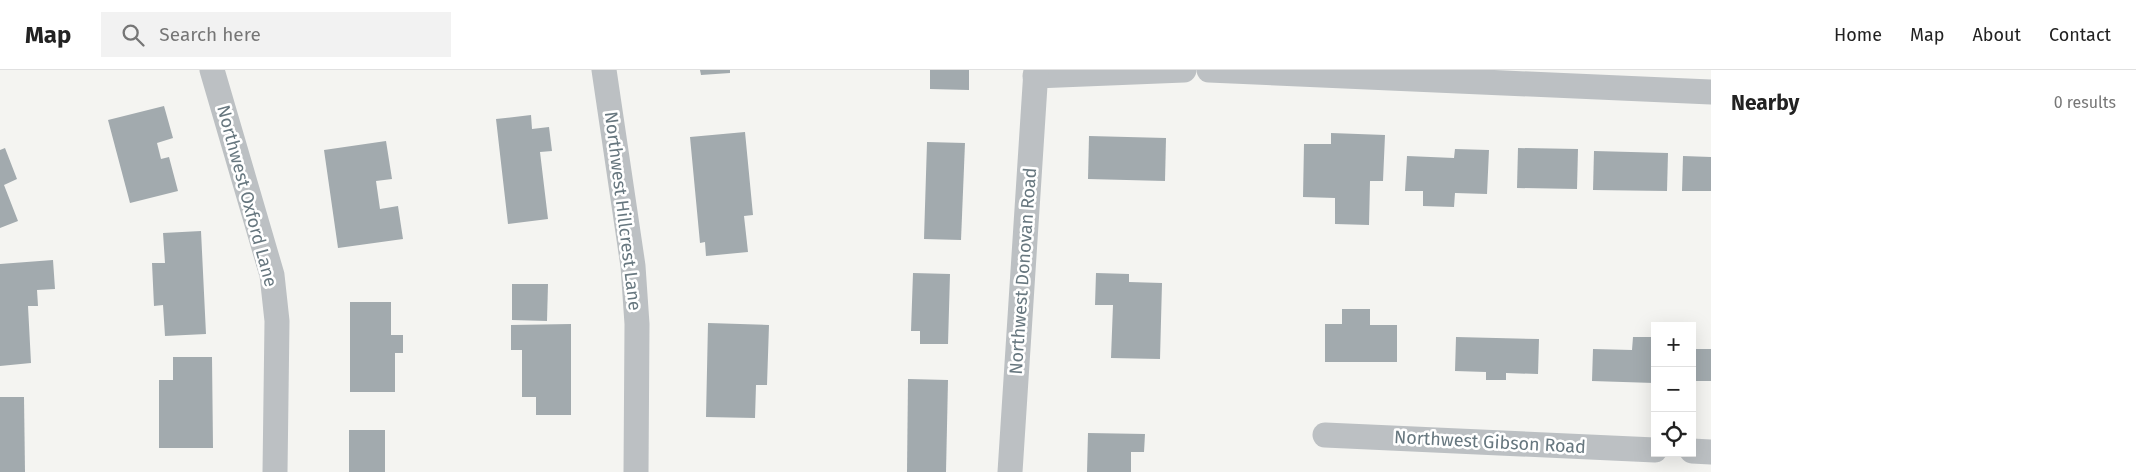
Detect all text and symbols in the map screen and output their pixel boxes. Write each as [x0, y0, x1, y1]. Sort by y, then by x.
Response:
search box [101, 12, 451, 57]
text: Map [25, 21, 71, 49]
icon: search [119, 21, 147, 49]
text: Search here [159, 23, 261, 46]
text: Home [1834, 24, 1882, 46]
text: Map [1910, 24, 1944, 46]
text: About [1972, 24, 2021, 46]
text: Contact [2049, 24, 2111, 46]
text: Nearby [1731, 90, 1799, 116]
text: 0 results [2054, 93, 2116, 112]
street label: Northwest Oxford Lane [212, 103, 282, 289]
street label: Northwest Hillcrest Lane [600, 110, 646, 312]
street label: Northwest Donovan Road [1005, 167, 1041, 375]
map controls [1651, 322, 1696, 457]
button: + [1651, 322, 1696, 367]
button: − [1651, 367, 1696, 412]
button: locate [1651, 412, 1696, 457]
street label: Northwest Gibson Road [1394, 426, 1586, 458]

